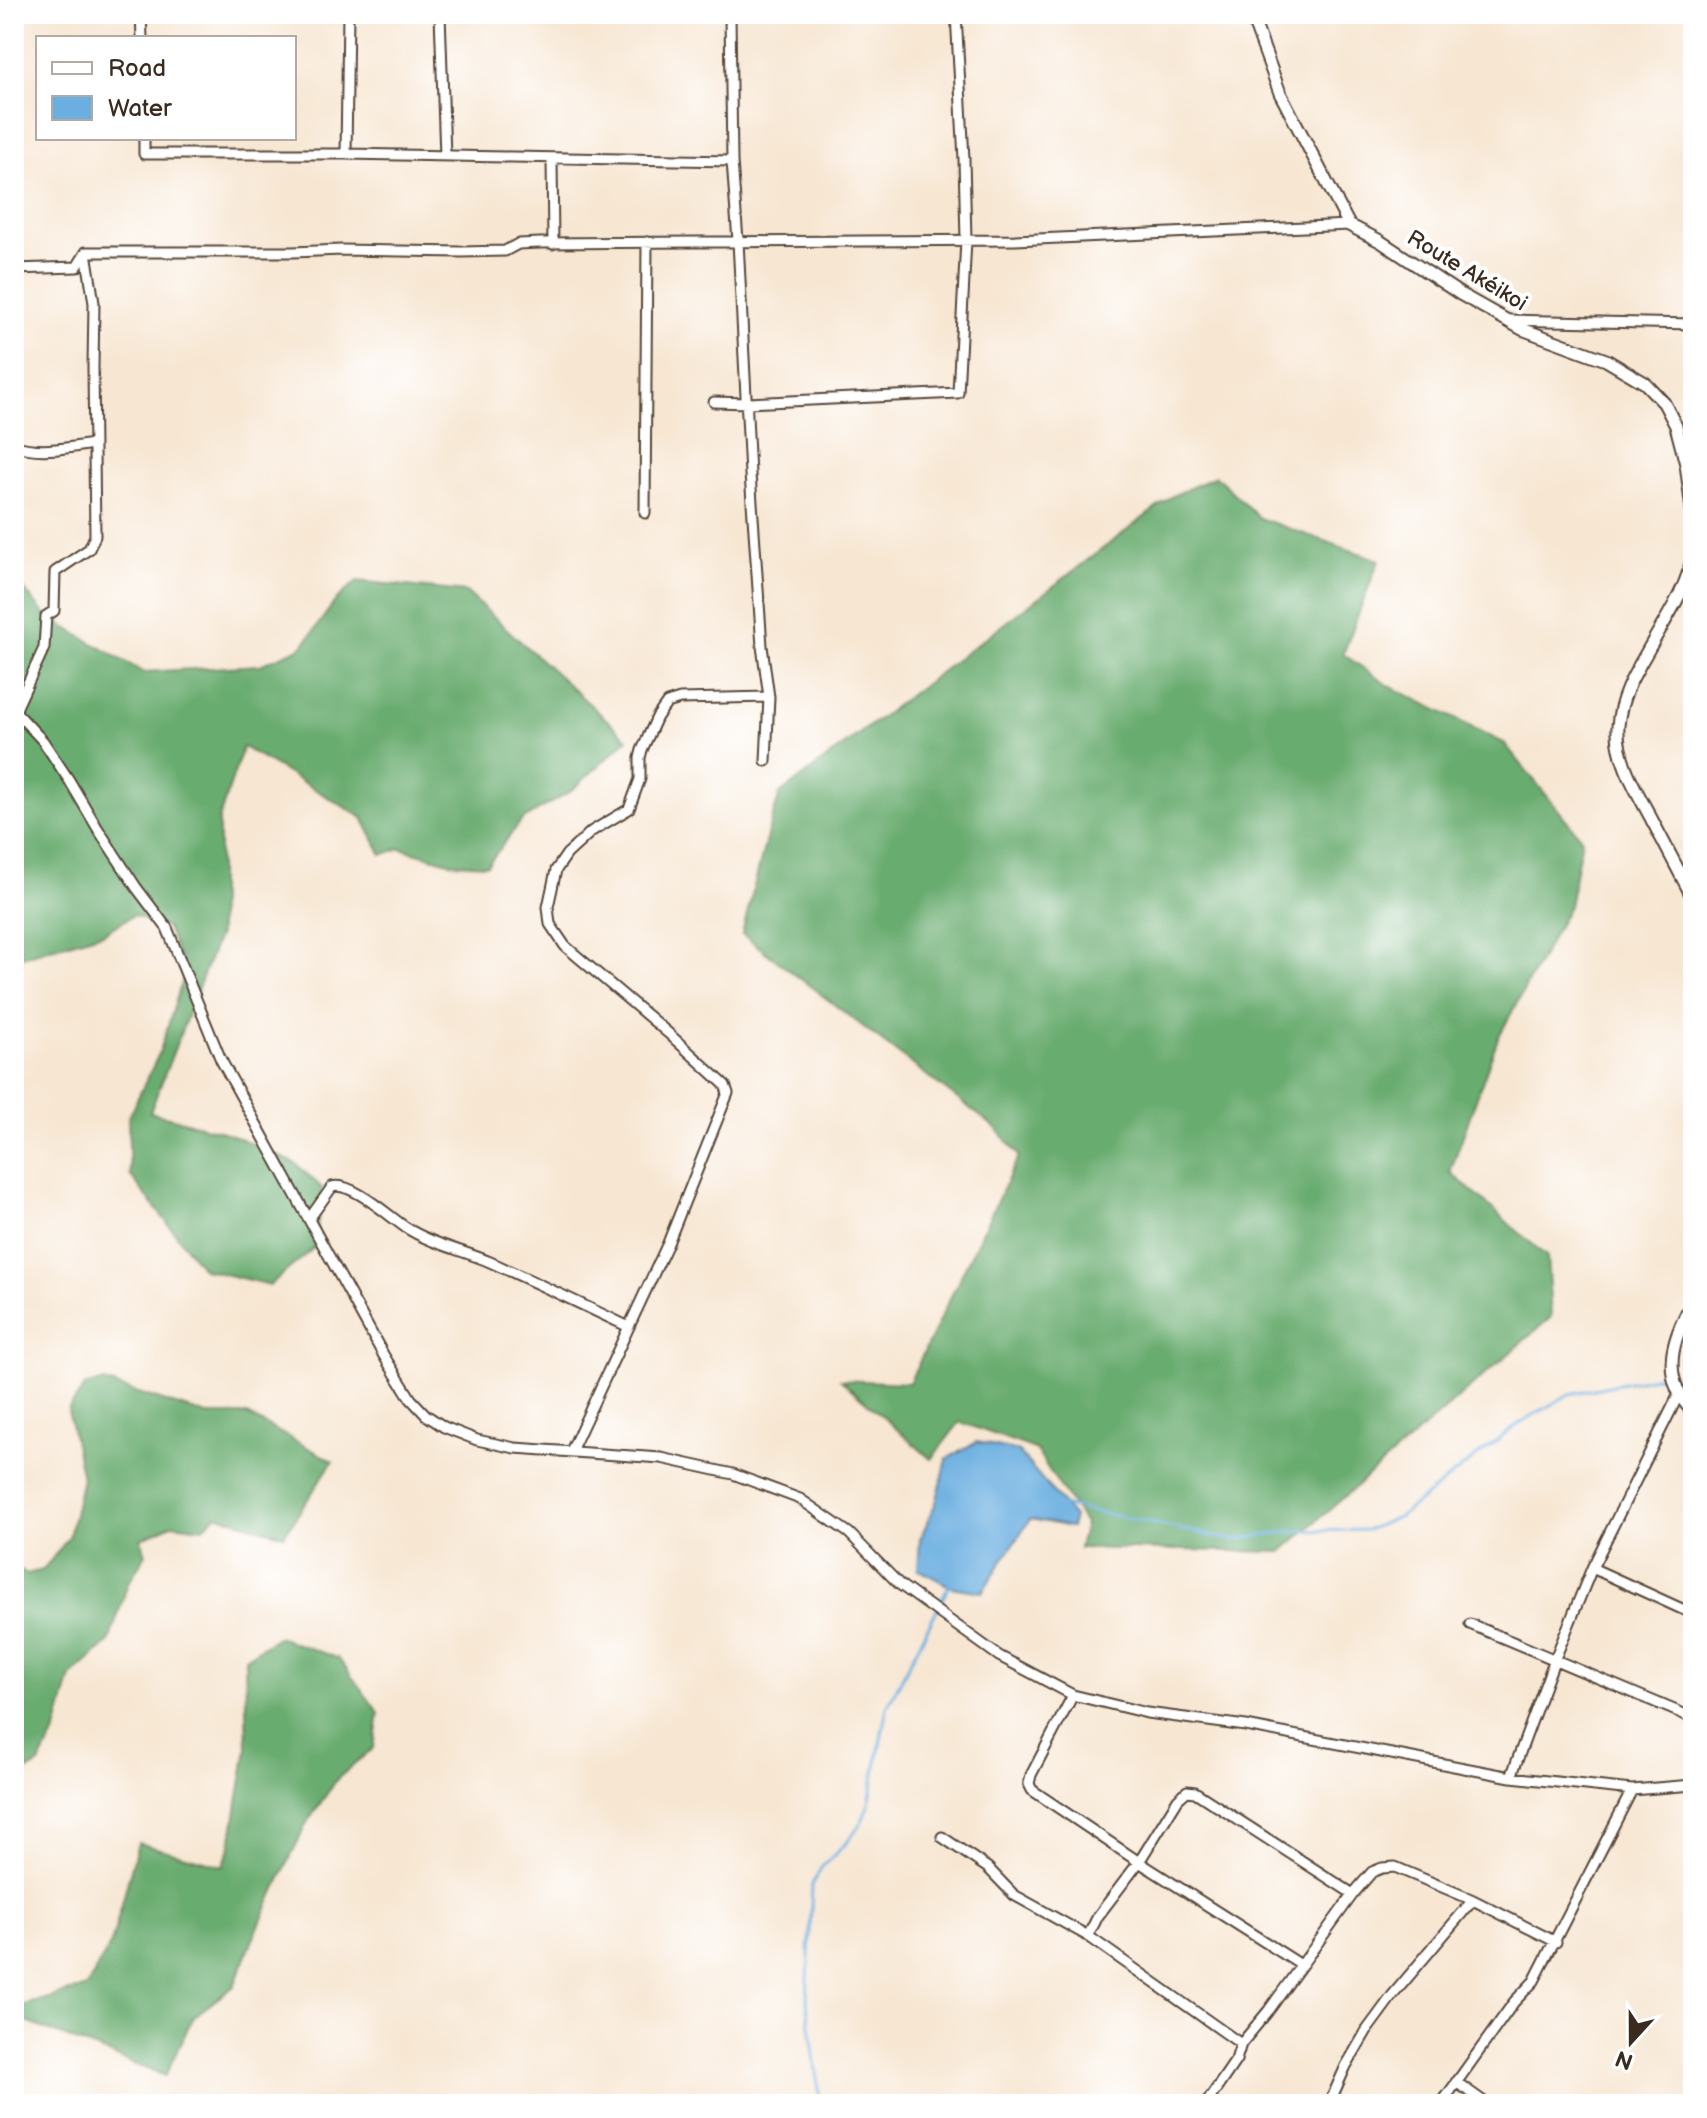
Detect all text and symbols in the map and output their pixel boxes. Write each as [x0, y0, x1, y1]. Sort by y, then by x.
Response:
legend [36, 36, 296, 140]
text: Road [108, 54, 166, 83]
text: Water [108, 94, 172, 123]
street label: Route Akéikoi [1402, 225, 1532, 317]
north arrow [1591, 2002, 1671, 2082]
text: N [1612, 2044, 1637, 2075]

